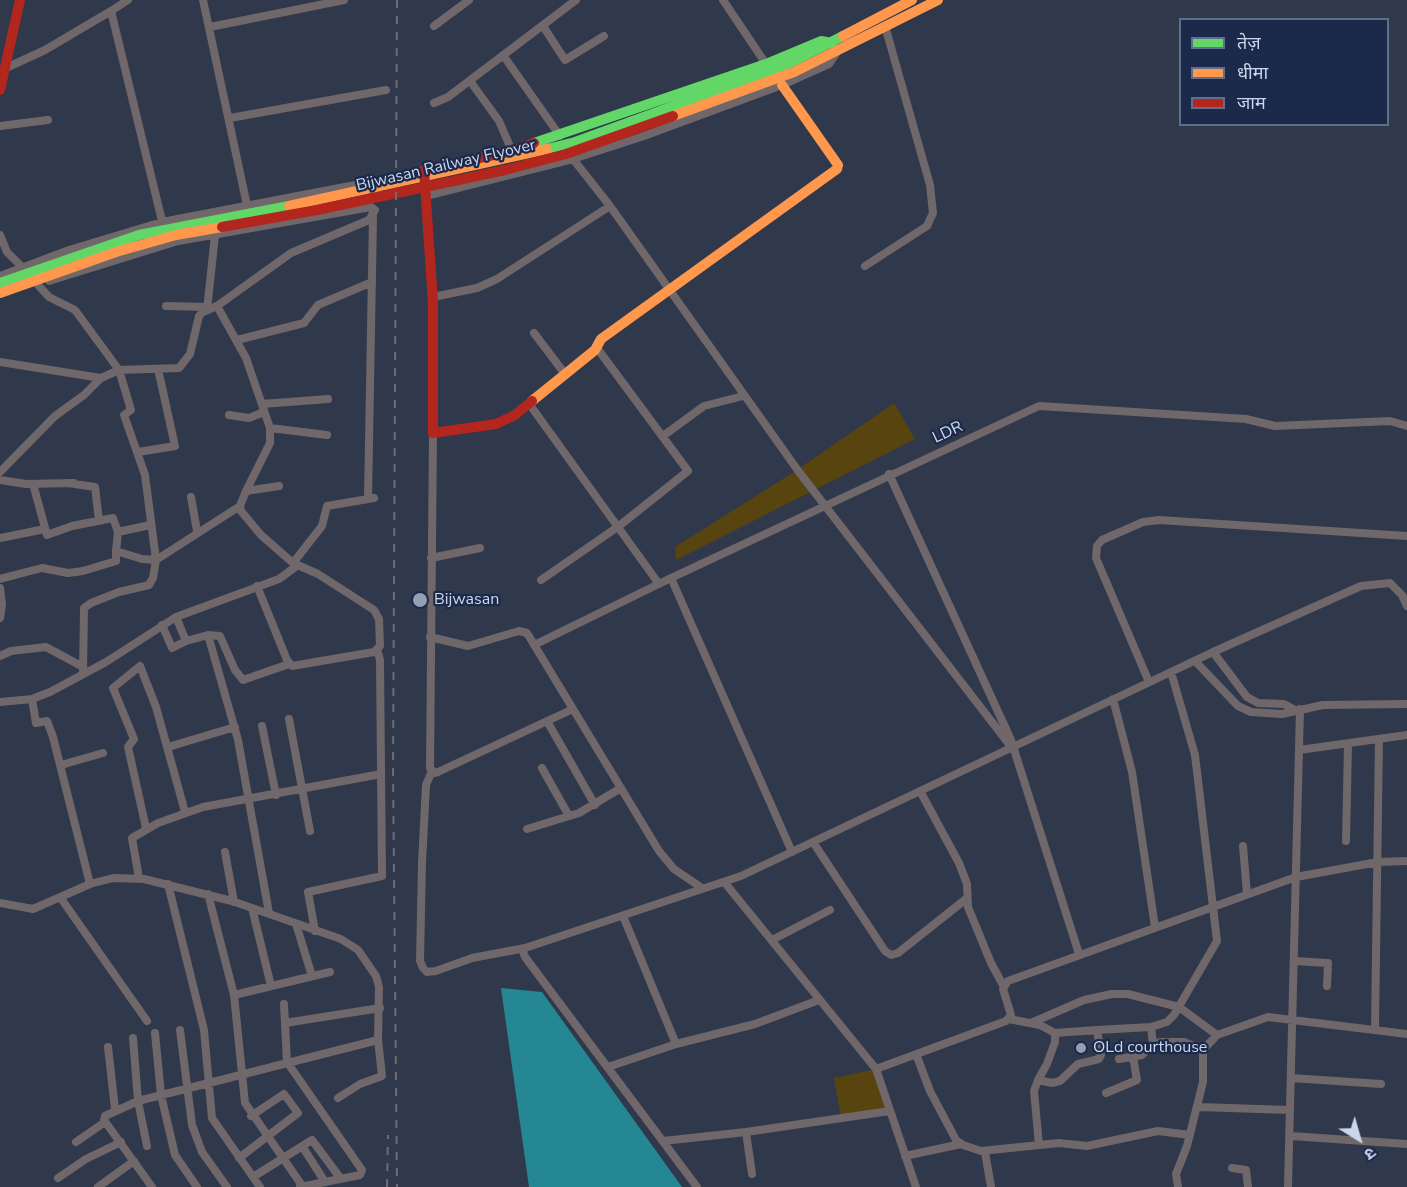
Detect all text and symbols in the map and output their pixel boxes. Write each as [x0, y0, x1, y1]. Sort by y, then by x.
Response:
legend [1179, 18, 1389, 126]
text: तेज़ [1237, 31, 1261, 55]
text: धीमा [1237, 61, 1268, 85]
text: जाम [1237, 91, 1266, 115]
street label: Bijwasan Railway Flyover [354, 136, 538, 196]
street label: LDR [930, 418, 966, 448]
place label: Bijwasan [434, 590, 499, 610]
marker: Bijwasan [411, 591, 429, 609]
place label: OLd courthouse [1093, 1038, 1207, 1058]
marker: OLd courthouse [1074, 1041, 1088, 1055]
north arrow [1329, 1109, 1389, 1169]
text: उ [1359, 1142, 1380, 1165]

